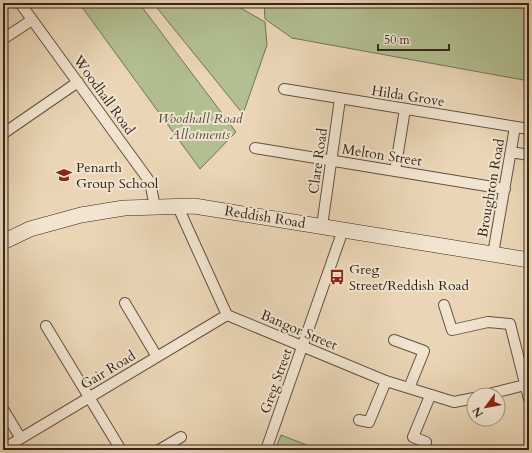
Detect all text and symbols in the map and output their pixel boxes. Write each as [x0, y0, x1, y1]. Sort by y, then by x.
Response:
scale bar [378, 26, 449, 52]
text: 50 m [384, 32, 411, 48]
street label: Woodhall Road [68, 51, 139, 139]
street label: Hilda Grove [370, 81, 446, 111]
park label: Woodhall Road Allotments [157, 109, 244, 144]
street label: Clare Road [304, 126, 332, 195]
street label: Broughton Road [473, 137, 509, 239]
street label: Melton Street [341, 139, 424, 171]
place label: Penarth Group School [76, 158, 159, 193]
school or university icon: Penarth Group School [55, 166, 73, 184]
street label: Reddish Road [223, 201, 307, 233]
place label: Greg Street/Reddish Road [349, 260, 470, 295]
bus stop icon: Greg Street/Reddish Road [328, 268, 346, 286]
street label: Bangor Street [258, 305, 341, 355]
street label: Greg Street [255, 345, 297, 416]
street label: Gair Road [77, 346, 139, 394]
north arrow [466, 387, 506, 427]
text: N [469, 404, 487, 420]

